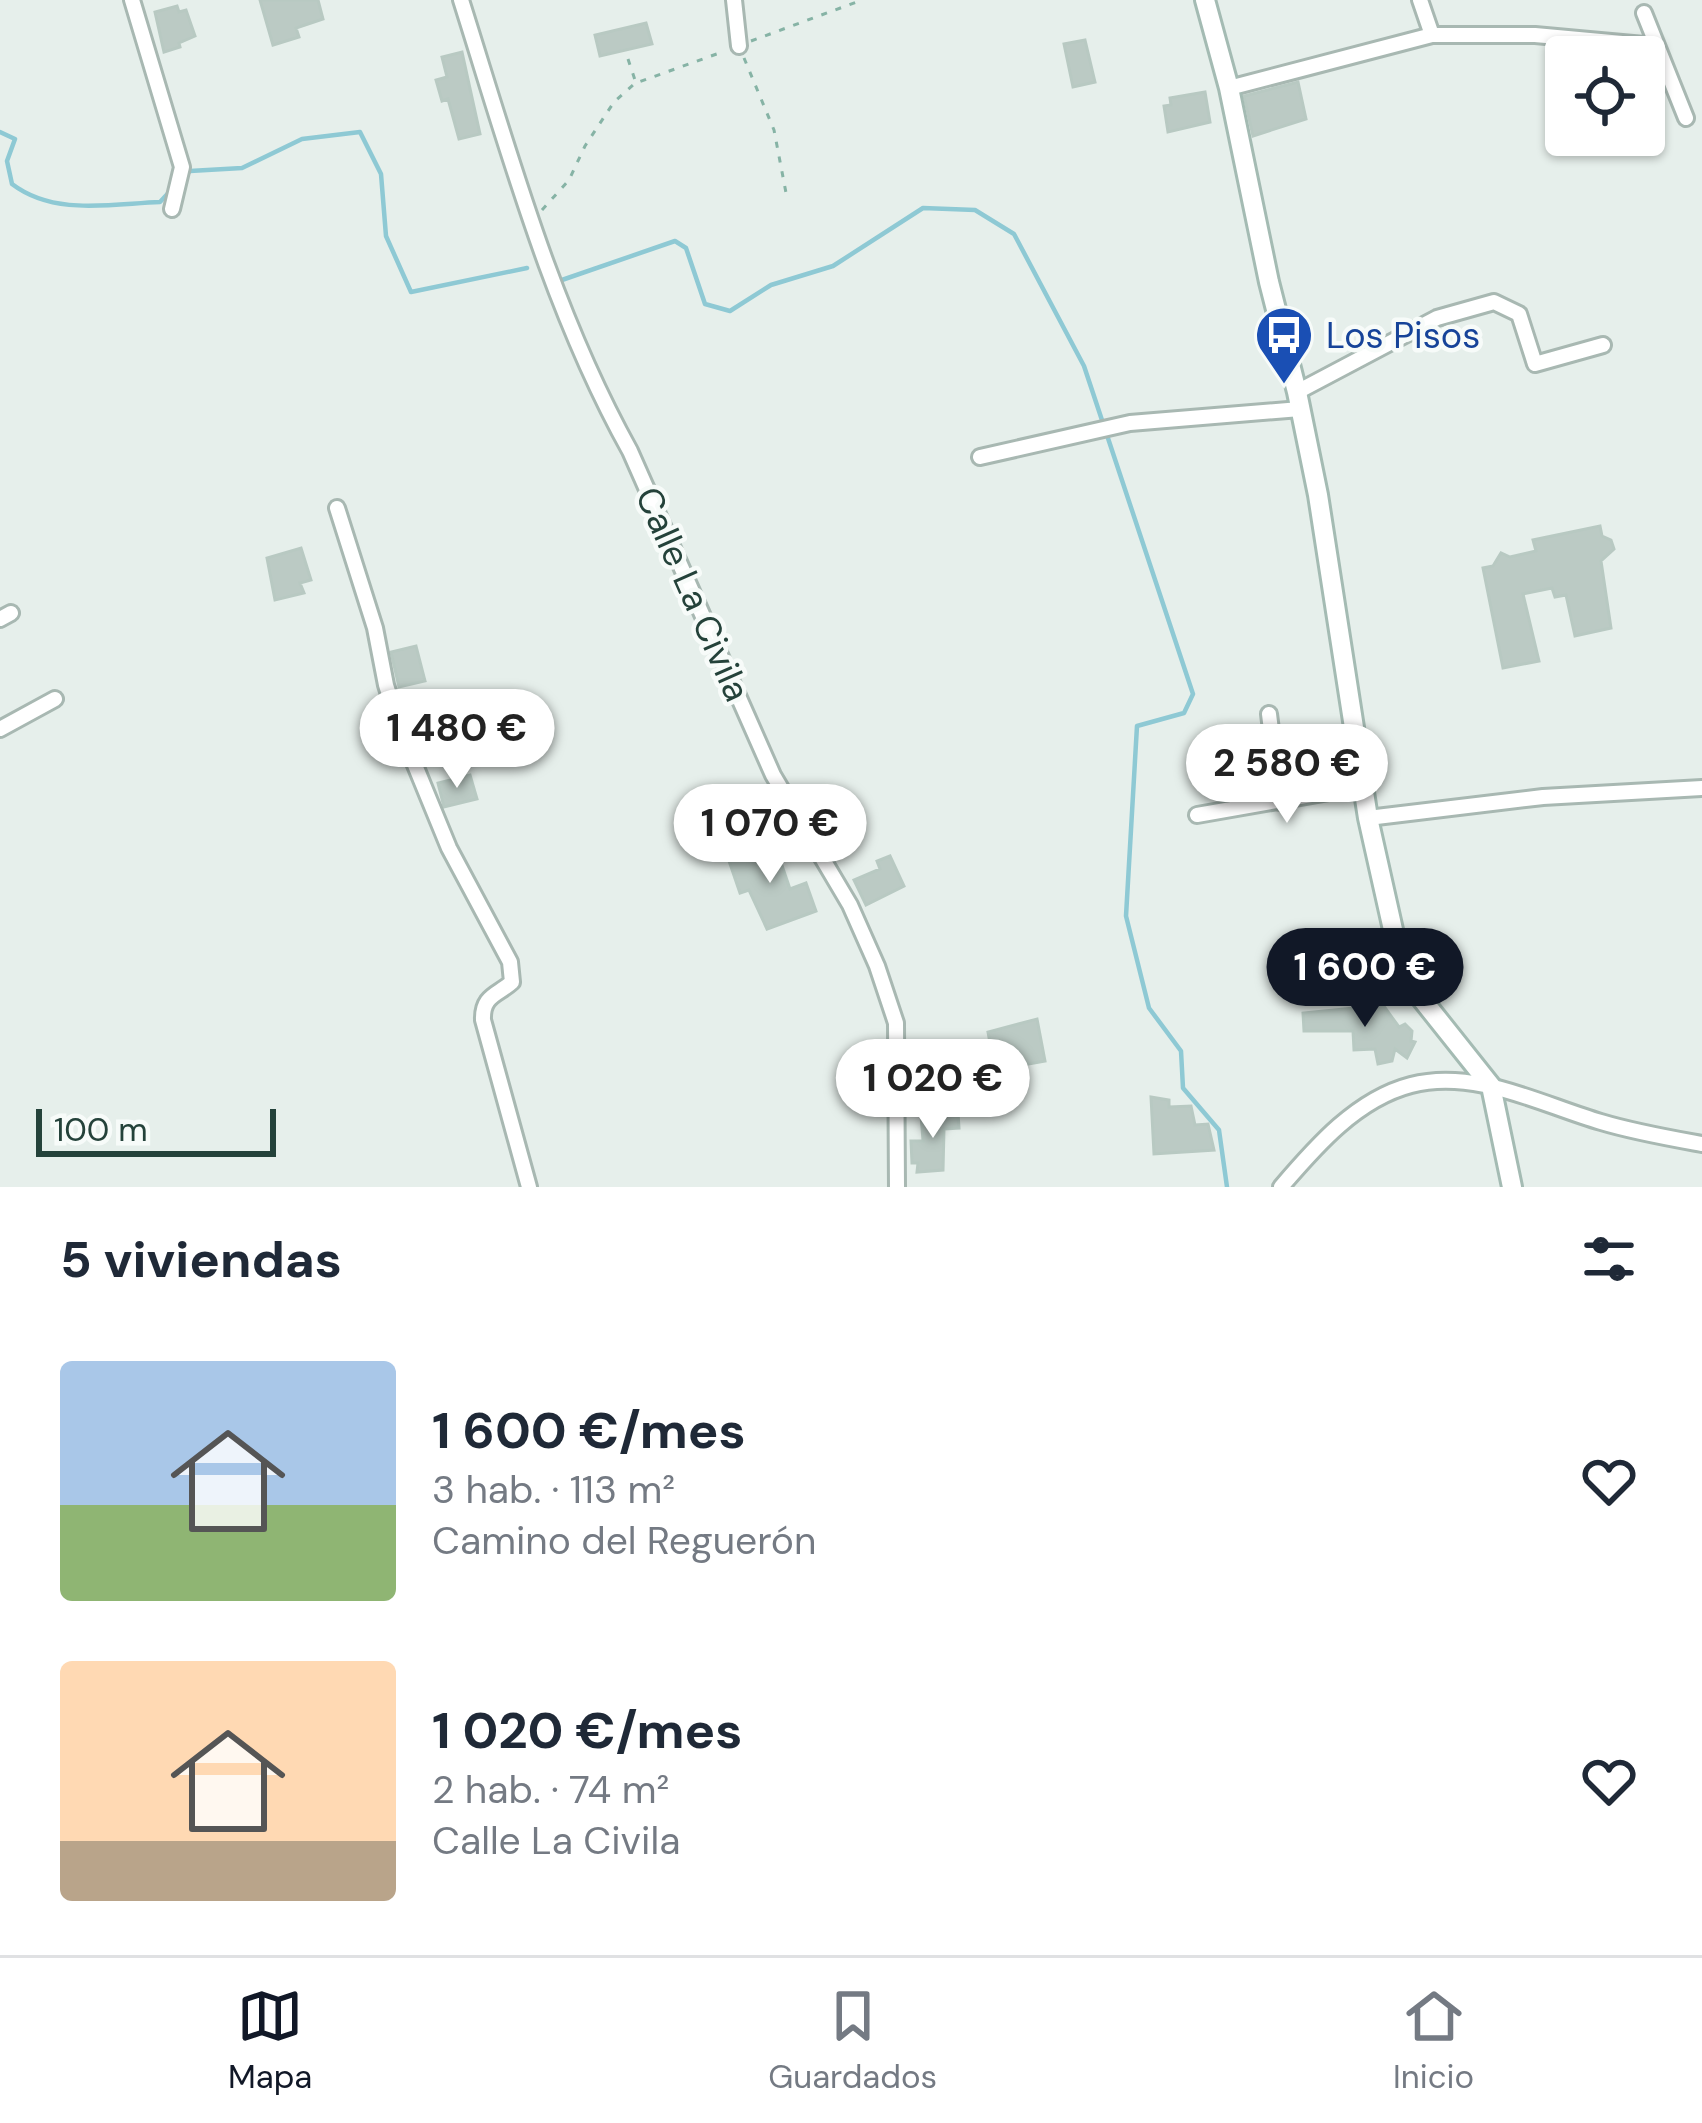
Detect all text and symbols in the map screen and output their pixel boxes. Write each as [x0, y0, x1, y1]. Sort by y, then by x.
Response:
map controls [1545, 36, 1665, 156]
button: locate [1545, 36, 1665, 156]
bus stop icon: Los Pisos [1253, 304, 1315, 386]
place label: Los Pisos [1326, 312, 1480, 359]
street label: Calle La Civila [625, 480, 761, 708]
pin: 1 480 € [346, 689, 568, 791]
text: 1 480 € [387, 702, 527, 753]
pin: 2 580 € [1176, 724, 1398, 826]
text: 2 580 € [1213, 737, 1361, 788]
pin: 1 070 € [659, 784, 881, 886]
text: 1 070 € [701, 797, 839, 848]
pin: 1 600 € [1254, 928, 1476, 1030]
text: 1 600 € [1294, 941, 1436, 992]
pin: 1 020 € [822, 1039, 1044, 1141]
text: 1 020 € [863, 1052, 1003, 1103]
scale bar [36, 1103, 276, 1156]
text: 100 m [54, 1108, 148, 1151]
text: 5 viviendas [60, 1226, 342, 1293]
icon: filters [1576, 1226, 1642, 1292]
text: 1 600 €/mes [432, 1397, 746, 1464]
icon: home [156, 1409, 300, 1553]
icon: heart [1576, 1448, 1642, 1514]
text: 3 hab. · 113 m² [432, 1464, 675, 1515]
text: Camino del Reguerón [432, 1515, 816, 1566]
text: 1 020 €/mes [432, 1697, 742, 1764]
icon: home [156, 1709, 300, 1853]
icon: heart [1576, 1748, 1642, 1814]
text: 2 hab. · 74 m² [432, 1764, 669, 1815]
text: Calle La Civila [432, 1815, 680, 1866]
tab: Mapa [228, 1983, 312, 2098]
tab: Guardados [768, 1983, 937, 2098]
tab: Inicio [1393, 1983, 1474, 2098]

